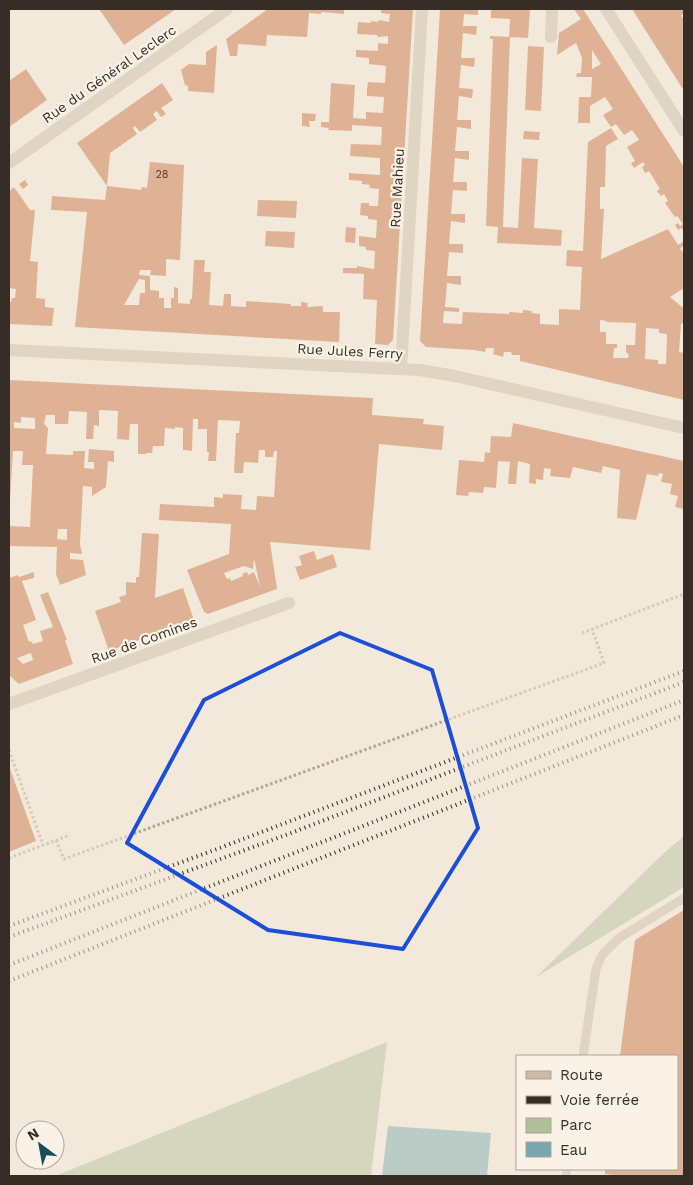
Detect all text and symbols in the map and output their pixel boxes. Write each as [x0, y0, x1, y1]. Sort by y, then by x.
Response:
street label: Rue du Général Leclerc [39, 22, 179, 126]
street label: Rue Mahieu [387, 148, 407, 228]
house number: 28 [155, 168, 169, 181]
street label: Rue Jules Ferry [297, 340, 404, 362]
street label: Rue de Comines [89, 613, 199, 667]
legend [516, 1055, 678, 1170]
text: Route [560, 1066, 603, 1084]
text: Voie ferrée [560, 1091, 639, 1109]
text: Parc [560, 1116, 592, 1134]
north arrow [15, 1120, 65, 1170]
text: N [24, 1124, 42, 1144]
text: Eau [560, 1141, 587, 1159]

